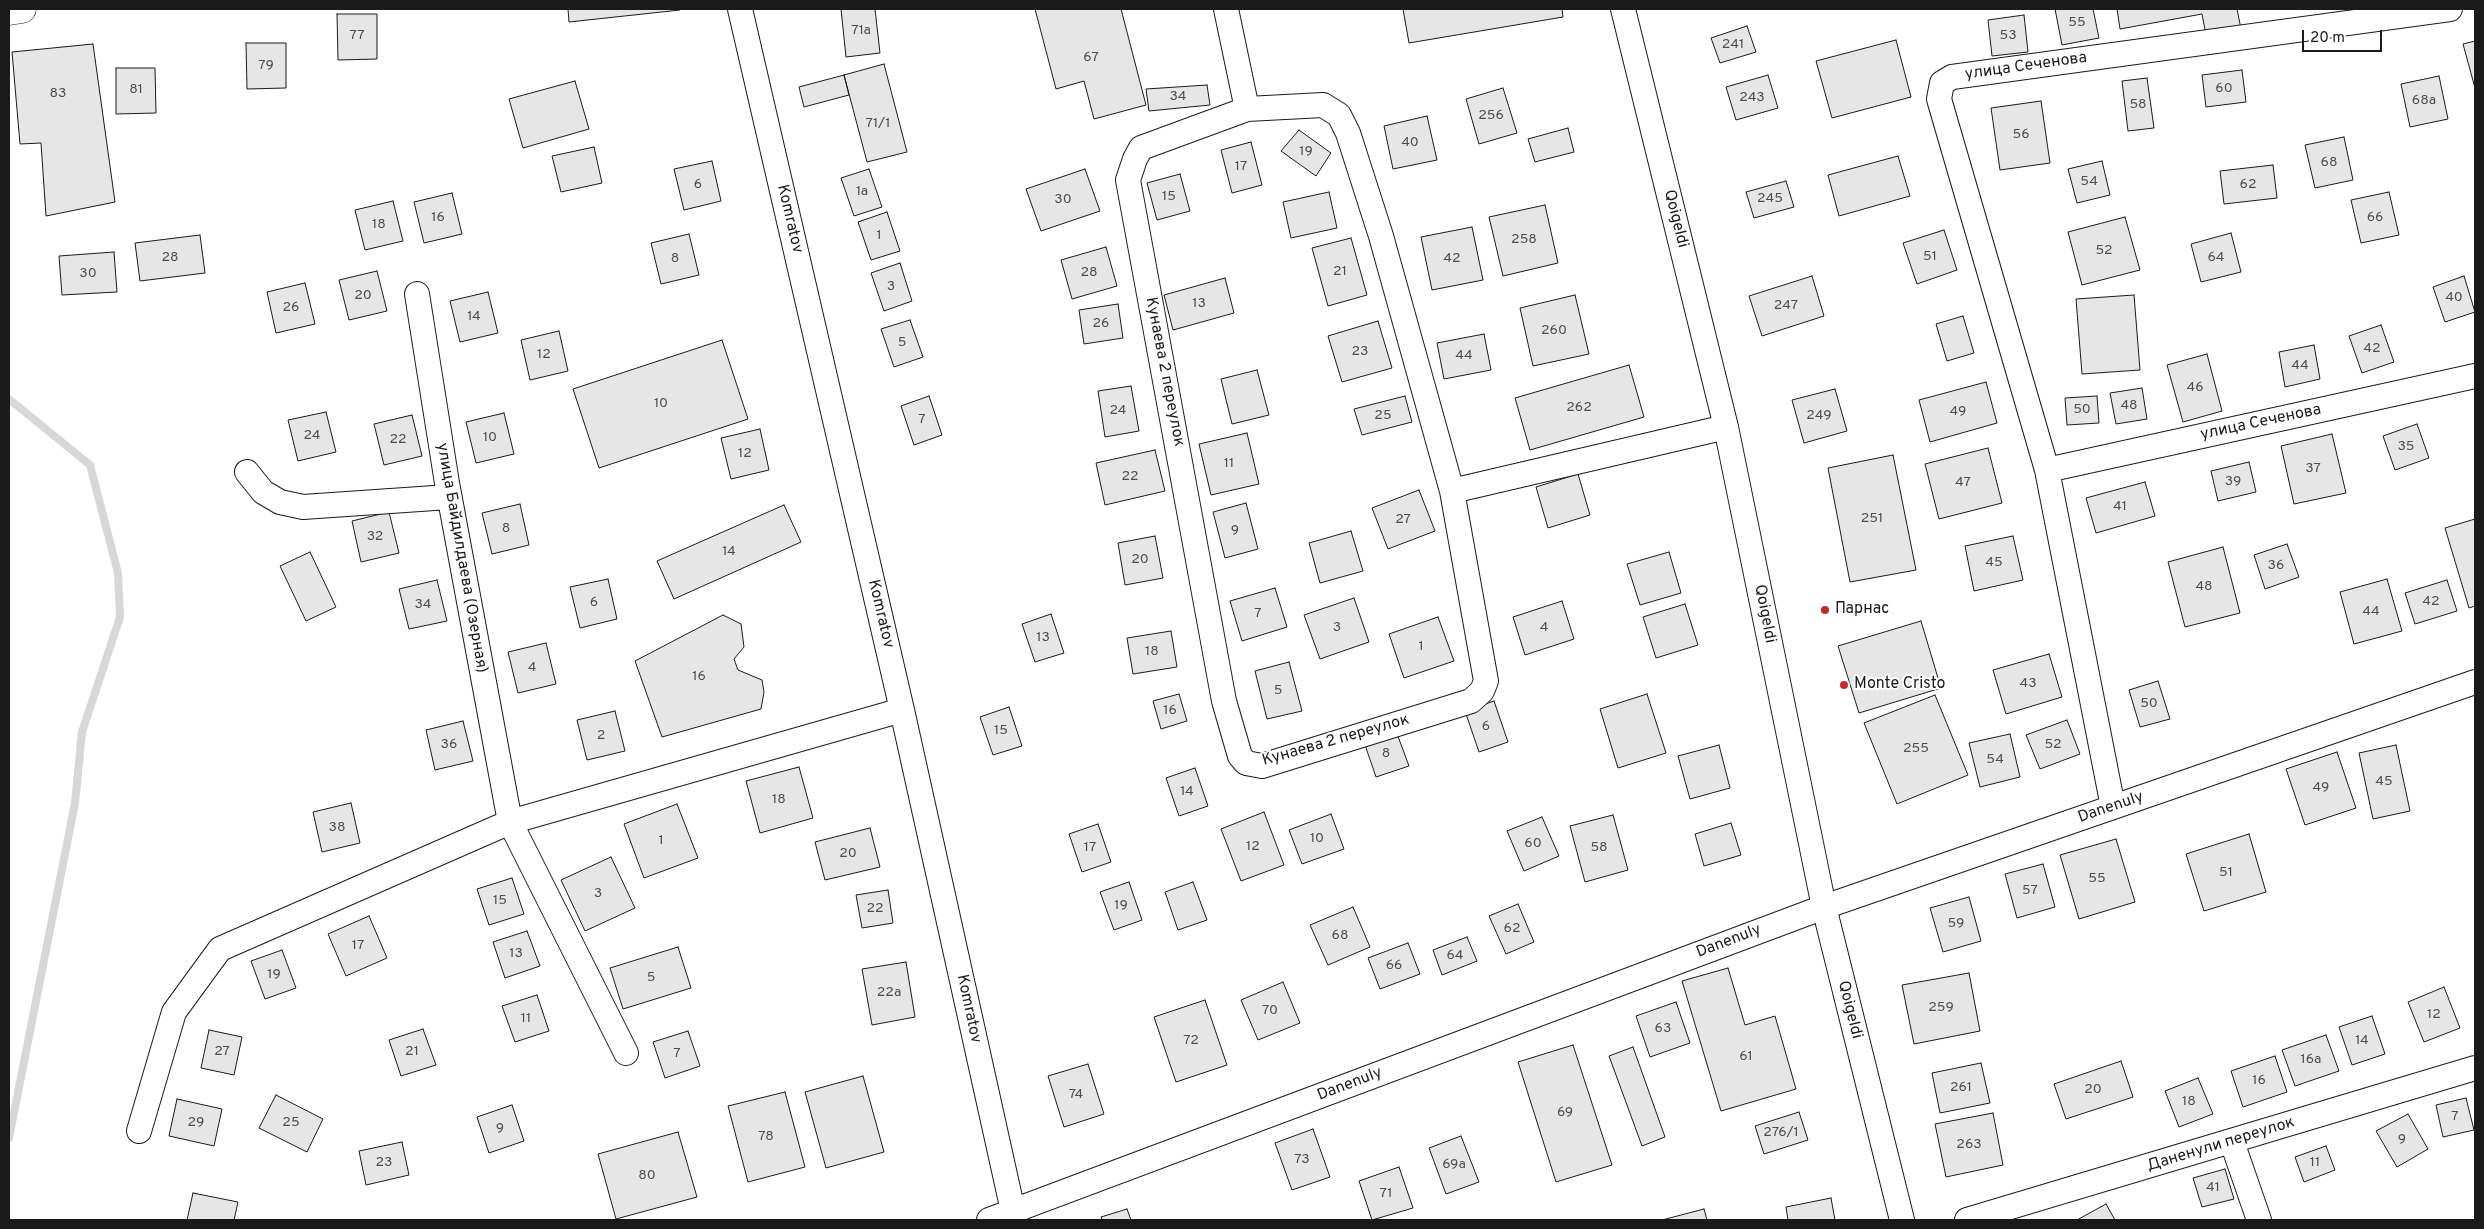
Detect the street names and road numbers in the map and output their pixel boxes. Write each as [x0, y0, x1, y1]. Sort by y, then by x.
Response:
street label: улица Сеченова [1964, 49, 2088, 85]
street label: Komratov [772, 183, 806, 255]
street label: Qoigeldi [1659, 188, 1691, 250]
street label: Кунаева 2 переулок [1140, 296, 1188, 448]
street label: улица Сеченова [2199, 401, 2323, 445]
street label: улица Байдилдаева (Озерная) [431, 441, 491, 675]
street label: Komratov [863, 578, 897, 650]
street label: Qoigeldi [1749, 583, 1779, 645]
street label: Кунаева 2 переулок [1260, 711, 1412, 771]
street label: Danenuly [2076, 788, 2146, 828]
street label: Danenuly [1694, 921, 1764, 963]
street label: Komratov [951, 973, 985, 1045]
street label: Qoigeldi [1833, 979, 1865, 1041]
street label: Danenuly [1315, 1064, 1385, 1106]
street label: Даненули переулок [2145, 1113, 2297, 1177]

